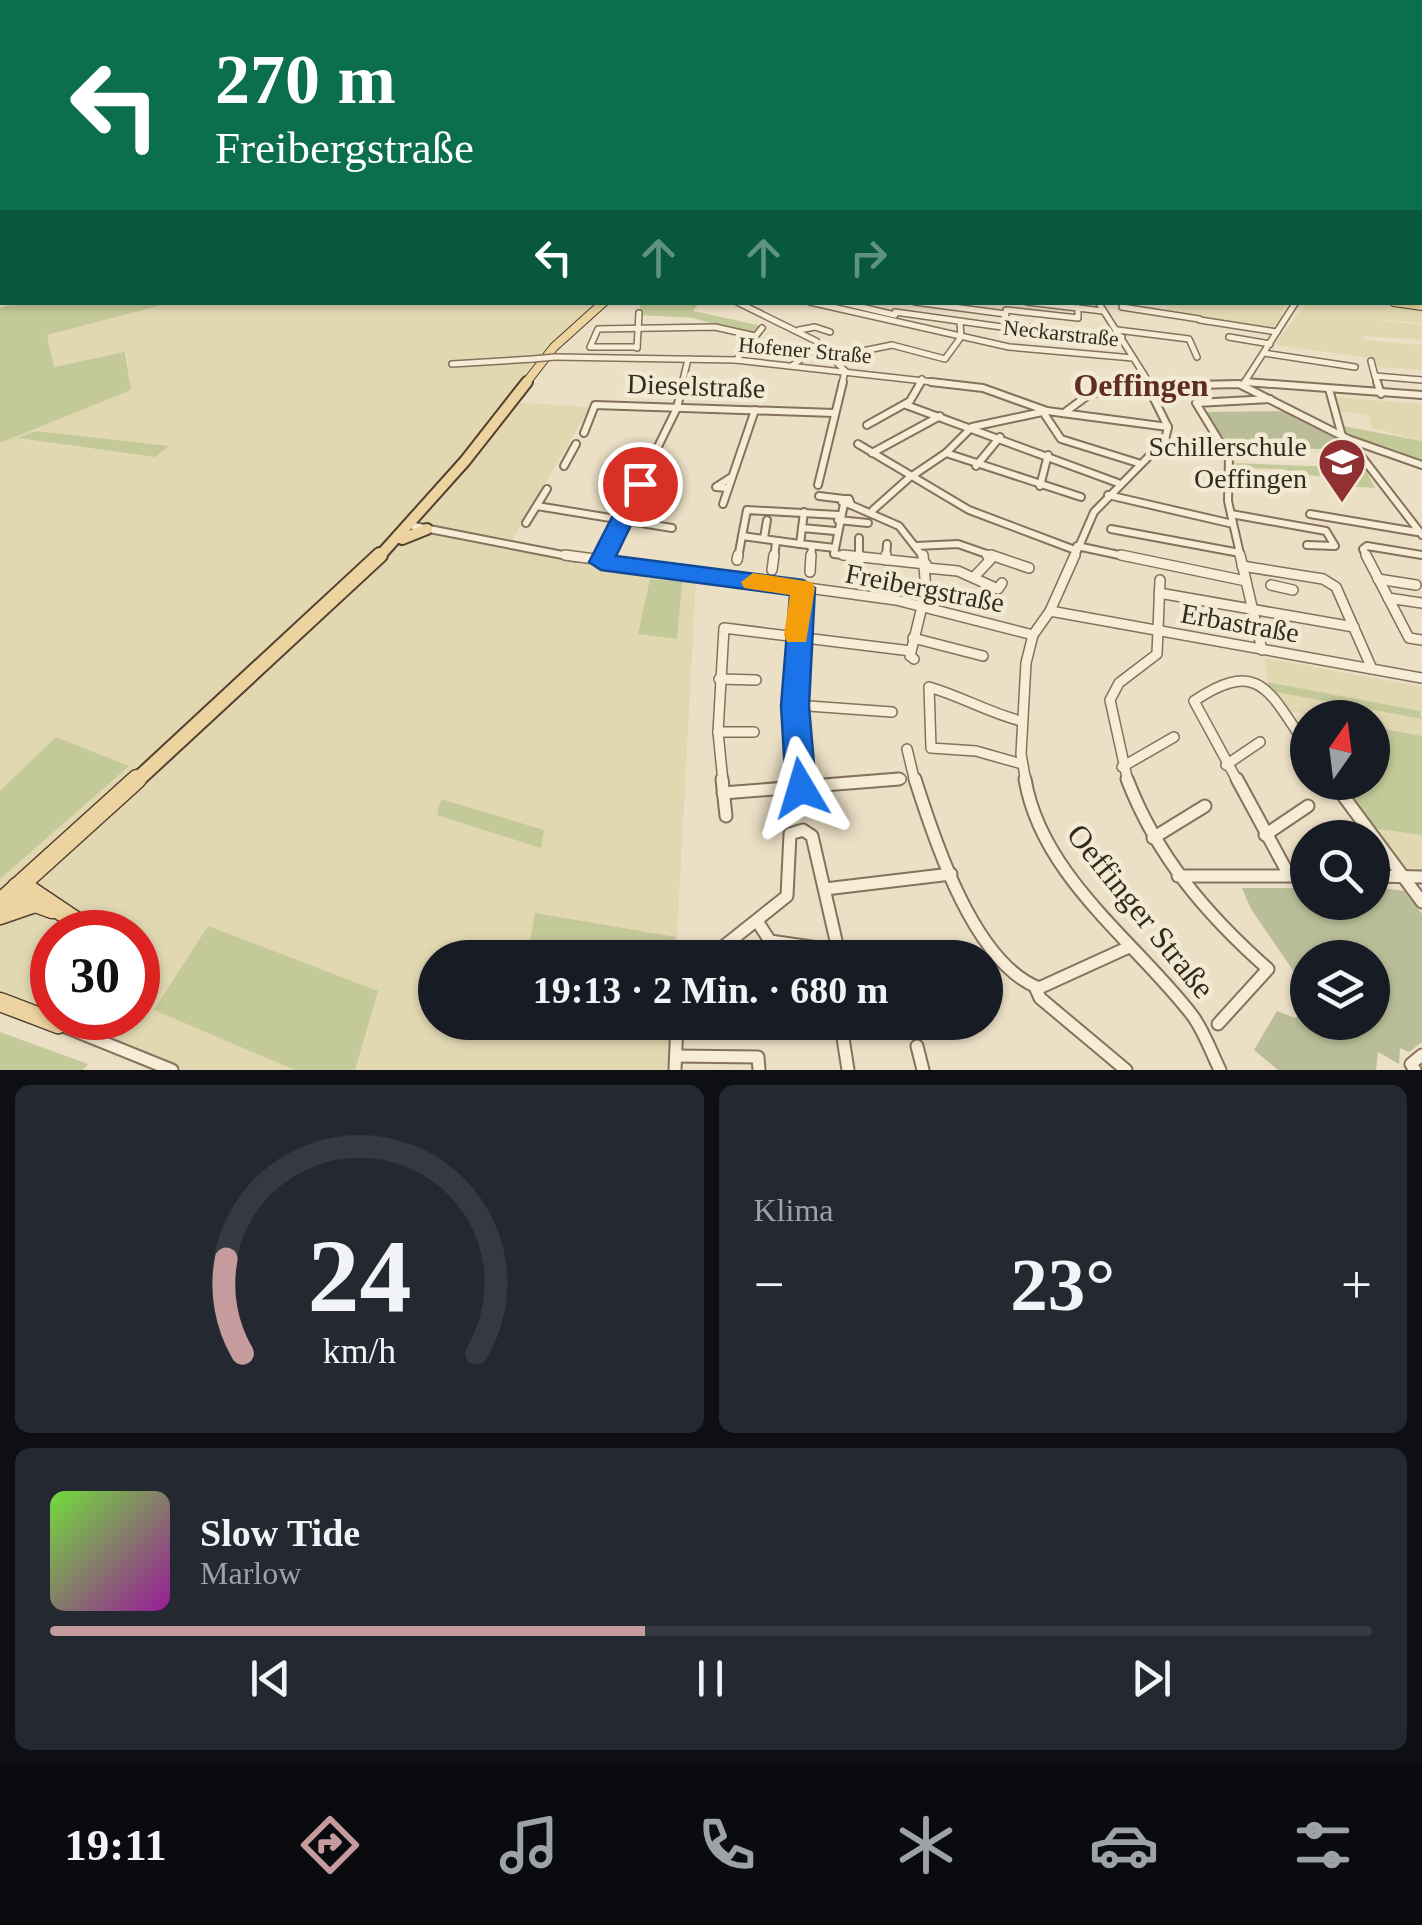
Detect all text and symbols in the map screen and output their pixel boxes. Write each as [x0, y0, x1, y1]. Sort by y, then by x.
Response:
icon: left [50, 40, 180, 170]
text: 270 m [215, 41, 396, 118]
text: Freibergstraße [215, 123, 474, 173]
icon: left [526, 230, 581, 285]
icon: ahead [631, 230, 686, 285]
icon: ahead [736, 230, 791, 285]
icon: right [841, 230, 896, 285]
street label: Neckarstraße [1002, 315, 1120, 351]
street label: Hofener Straße [737, 332, 873, 368]
district label: Oeffingen [1073, 367, 1209, 403]
street label: Dieselstraße [626, 368, 766, 404]
place label: Schillerschule Oeffingen [1148, 431, 1307, 494]
school or university icon: Schillerschule Oeffingen [1316, 436, 1368, 504]
pin [598, 442, 683, 527]
icon: arrive [613, 457, 668, 512]
street label: Freibergstraße [843, 557, 1007, 619]
street label: Erbastraße [1178, 597, 1302, 649]
north arrow [1290, 700, 1390, 800]
map controls [1290, 700, 1390, 1040]
position arrow [749, 736, 853, 840]
street label: Oeffinger Straße [1060, 817, 1222, 1005]
button: search [1290, 820, 1390, 920]
speed limit sign: 30 [30, 910, 160, 1040]
button: layers [1290, 940, 1390, 1040]
text: 19:13 · 2 Min. · 680 m [533, 969, 888, 1011]
text: Klima [754, 1192, 833, 1228]
text: 24 [307, 1218, 411, 1333]
text: 23° [1010, 1243, 1115, 1326]
text: − [754, 1254, 785, 1315]
text: + [1341, 1254, 1372, 1315]
text: km/h [323, 1331, 396, 1371]
text: Slow Tide [200, 1512, 360, 1554]
text: Marlow [200, 1555, 301, 1591]
icon: previous [243, 1651, 298, 1706]
icon: pause [683, 1651, 738, 1706]
icon: next [1124, 1651, 1179, 1706]
icon: directions [295, 1810, 365, 1880]
icon: music [494, 1810, 564, 1880]
icon: phone [692, 1810, 762, 1880]
icon: climate [891, 1810, 961, 1880]
icon: car [1089, 1810, 1159, 1880]
icon: filters [1288, 1810, 1358, 1880]
text: 19:11 [64, 1820, 167, 1870]

